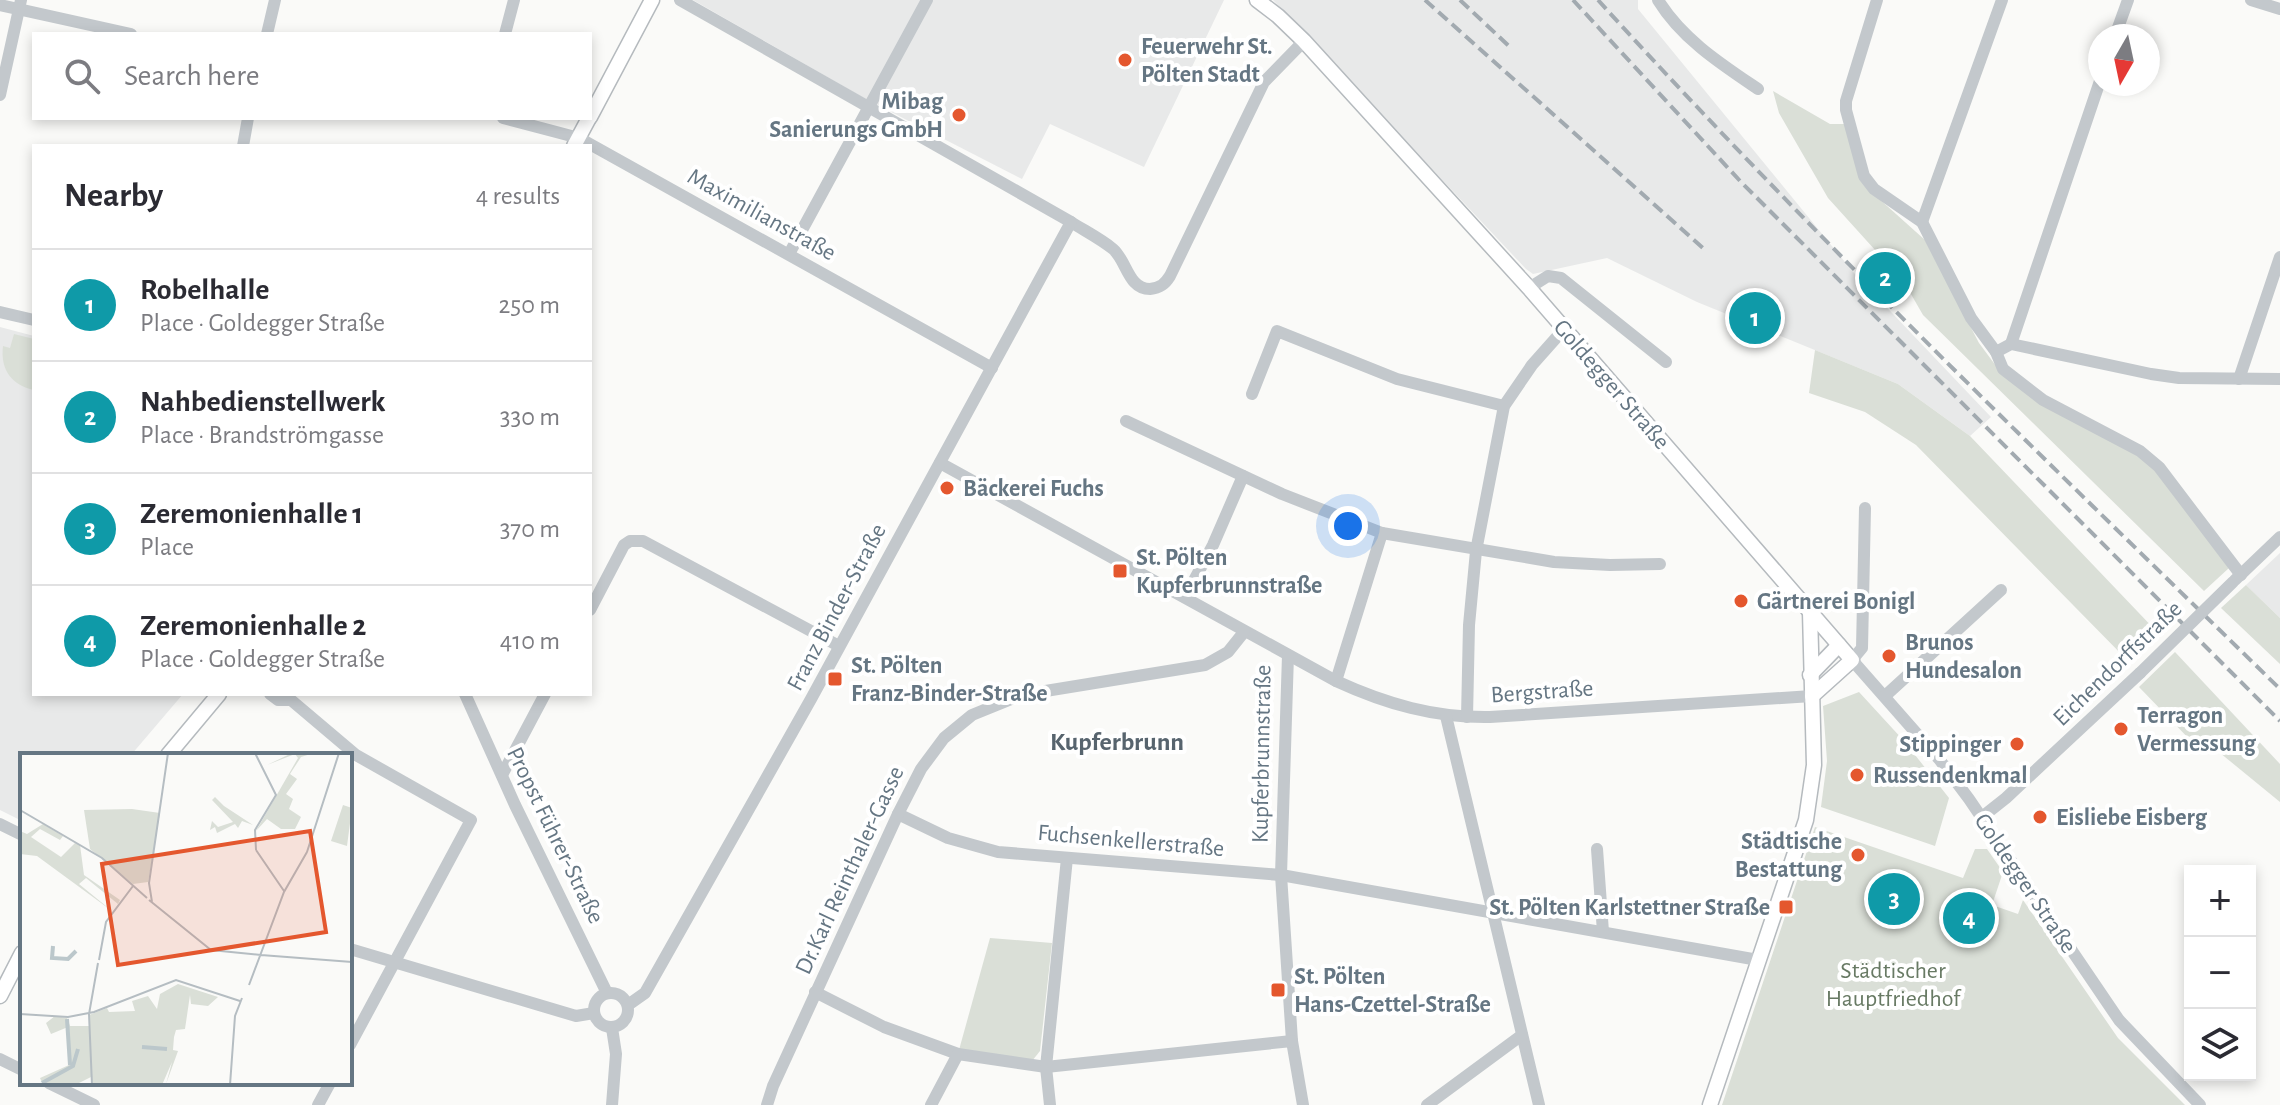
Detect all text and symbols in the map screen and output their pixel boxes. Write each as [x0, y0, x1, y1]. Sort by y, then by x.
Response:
north arrow [2088, 24, 2160, 96]
search box [32, 32, 592, 120]
place label: Feuerwehr St. Pölten Stadt [1141, 35, 1273, 87]
marker: Feuerwehr St. Pölten Stadt [1116, 51, 1134, 69]
icon: search [60, 54, 104, 98]
text: Search here [124, 61, 260, 91]
place label: Mibag Sanierungs GmbH [769, 90, 944, 142]
marker: Mibag Sanierungs GmbH [950, 106, 968, 124]
street label: Maximilianstraße [683, 164, 840, 265]
text: Nearby [64, 179, 163, 213]
text: 4 results [476, 183, 560, 209]
pin: 2 [1859, 248, 1911, 308]
text: Robelhalle [140, 275, 270, 305]
pin: 1 [1729, 288, 1781, 348]
text: 1 [85, 292, 95, 318]
text: 250 m [498, 292, 560, 318]
text: Place · Goldegger Straße [140, 310, 385, 336]
street label: Goldegger Straße [1549, 315, 1674, 454]
text: Nahbedienstellwerk [140, 387, 385, 417]
text: 2 [84, 404, 96, 430]
text: 330 m [500, 404, 560, 430]
text: Place · Brandströmgasse [140, 422, 384, 448]
place label: Bäckerei Fuchs [963, 477, 1104, 501]
marker: Bäckerei Fuchs [938, 479, 956, 497]
text: Zeremonienhalle 1 [140, 499, 363, 529]
your location [1328, 506, 1368, 546]
text: 3 [84, 516, 96, 542]
text: 370 m [500, 516, 560, 542]
street label: Franz Binder-Straße [783, 520, 891, 695]
text: Place [140, 534, 194, 560]
place label: St. Pölten Kupferbrunnstraße [1136, 546, 1322, 598]
marker: St. Pölten Kupferbrunnstraße [1111, 562, 1129, 580]
place label: Gärtnerei Bonigl [1757, 590, 1915, 614]
marker: Gärtnerei Bonigl [1732, 592, 1750, 610]
street label: Eichendorffstraße [2049, 597, 2187, 731]
text: Zeremonienhalle 2 [140, 611, 366, 641]
text: 4 [83, 628, 97, 654]
text: 410 m [500, 628, 560, 654]
place label: Brunos Hundesalon [1905, 631, 2022, 683]
text: Place · Goldegger Straße [140, 646, 385, 672]
marker: Brunos Hundesalon [1880, 647, 1898, 665]
place label: St. Pölten Franz-Binder-Straße [851, 654, 1048, 706]
street label: Kupferbrunnstraße [1248, 665, 1276, 843]
marker: St. Pölten Franz-Binder-Straße [826, 670, 844, 688]
street label: Bergstraße [1490, 676, 1594, 708]
place label: Terragon Vermessung [2137, 704, 2257, 756]
marker: Terragon Vermessung [2112, 720, 2130, 738]
district label: Kupferbrunn [1050, 729, 1184, 755]
place label: Stippinger [1899, 733, 2002, 757]
marker: Stippinger [2008, 735, 2026, 753]
street label: Propst Führer-Straße [502, 743, 608, 928]
inset map [20, 753, 352, 1085]
street label: Dr.Karl Reinthaler-Gasse [791, 763, 909, 978]
place label: Russendenkmal [1873, 764, 2028, 788]
marker: Russendenkmal [1848, 766, 1866, 784]
place label: Eisliebe Eisberg [2056, 806, 2208, 830]
marker: Eisliebe Eisberg [2031, 808, 2049, 826]
street label: Goldegger Straße [1970, 809, 2081, 958]
street label: Fuchsenkellerstraße [1037, 821, 1225, 861]
place label: Städtische Bestattung [1735, 830, 1843, 882]
marker: Städtische Bestattung [1849, 846, 1867, 864]
map controls [2184, 865, 2256, 1081]
button: + [2184, 865, 2256, 937]
pin: 3 [1868, 869, 1920, 929]
pin: 4 [1943, 888, 1995, 948]
place label: St. Pölten Karlstettner Straße [1489, 896, 1770, 920]
marker: St. Pölten Karlstettner Straße [1777, 898, 1795, 916]
button: − [2184, 937, 2256, 1009]
park label: Städtischer Hauptfriedhof [1826, 959, 1962, 1011]
place label: St. Pölten Hans-Czettel-Straße [1294, 965, 1491, 1017]
marker: St. Pölten Hans-Czettel-Straße [1269, 981, 1287, 999]
button: layers [2184, 1009, 2256, 1081]

